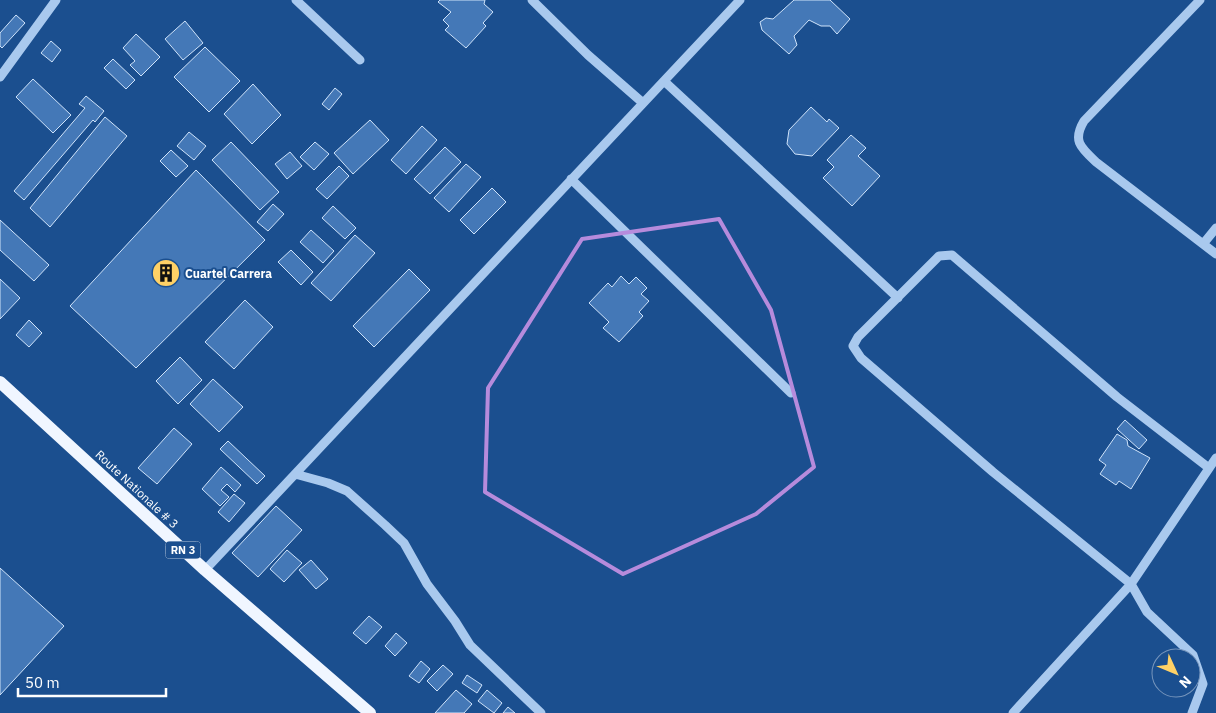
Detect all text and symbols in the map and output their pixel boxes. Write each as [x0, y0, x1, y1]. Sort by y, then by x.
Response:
building icon: Cuartel Carrera [151, 258, 181, 288]
place label: Cuartel Carrera [185, 266, 272, 281]
street label: Route Nationale # 3 [92, 447, 182, 531]
road number: RN 3 [166, 542, 200, 558]
north arrow [1151, 648, 1201, 698]
scale bar [18, 666, 165, 698]
text: N [1175, 672, 1195, 692]
text: 50 m [25, 673, 60, 692]

